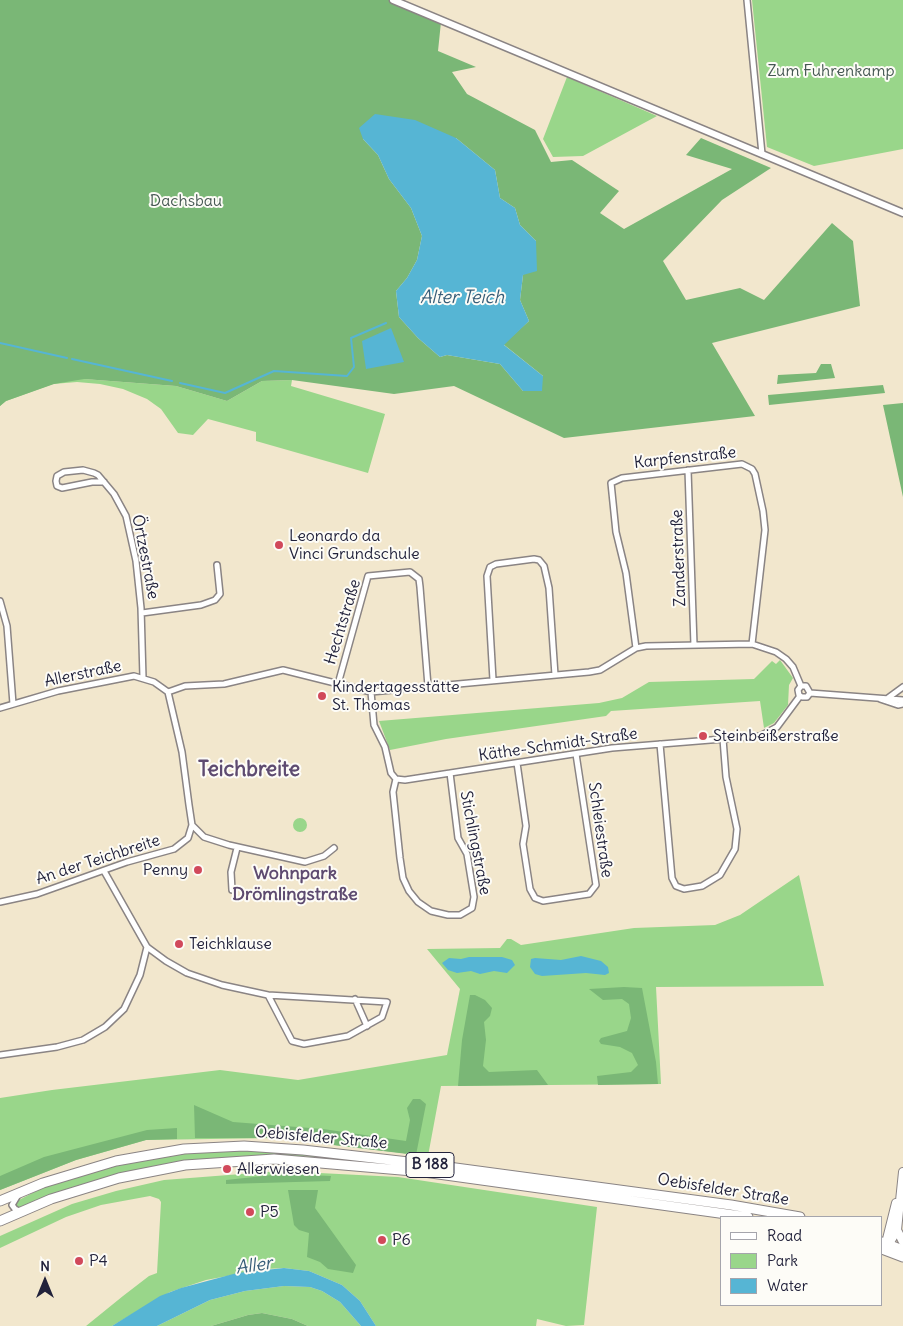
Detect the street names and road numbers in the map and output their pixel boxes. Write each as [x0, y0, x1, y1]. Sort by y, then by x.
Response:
street label: Karpfenstraße [633, 443, 737, 473]
street label: Zanderstraße [668, 509, 690, 607]
street label: Örtzestraße [127, 513, 163, 601]
street label: Hechtstraße [321, 577, 365, 667]
street label: Allerstraße [43, 656, 123, 692]
street label: Käthe-Schmidt-Straße [477, 724, 639, 766]
street label: Schleiestraße [584, 781, 616, 879]
street label: Stichlingstraße [455, 789, 495, 897]
street label: An der Teichbreite [34, 831, 162, 889]
street label: Oebisfelder Straße [254, 1123, 388, 1153]
road number: B 188 [406, 1152, 454, 1178]
street label: Oebisfelder Straße [656, 1170, 790, 1210]

